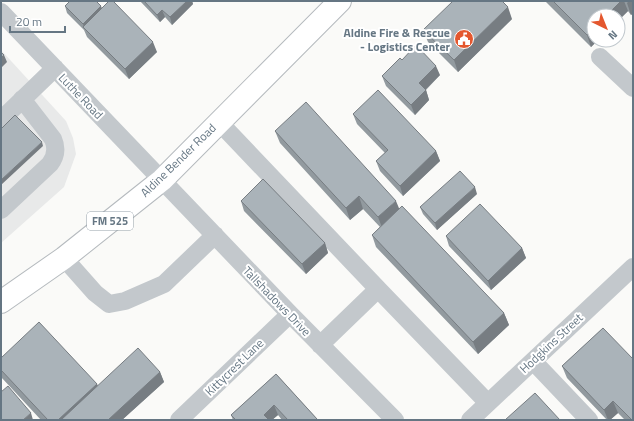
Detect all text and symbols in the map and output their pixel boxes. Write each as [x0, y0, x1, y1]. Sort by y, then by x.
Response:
scale bar [10, 8, 65, 34]
north arrow [586, 8, 626, 48]
text: 20 m [16, 12, 42, 31]
place label: Aldine Fire & Rescue - Logistics Center [343, 23, 451, 56]
text: N [605, 27, 621, 44]
public building icon: Aldine Fire & Rescue - Logistics Center [453, 28, 475, 50]
street label: Luthe Road [54, 69, 108, 123]
street label: Aldine Bender Road [136, 119, 220, 201]
road number: FM 525 [87, 212, 133, 230]
street label: Tallshadows Drive [239, 262, 315, 340]
street label: Hodgkins Street [515, 308, 588, 378]
street label: Kittycrest Lane [200, 334, 268, 400]

